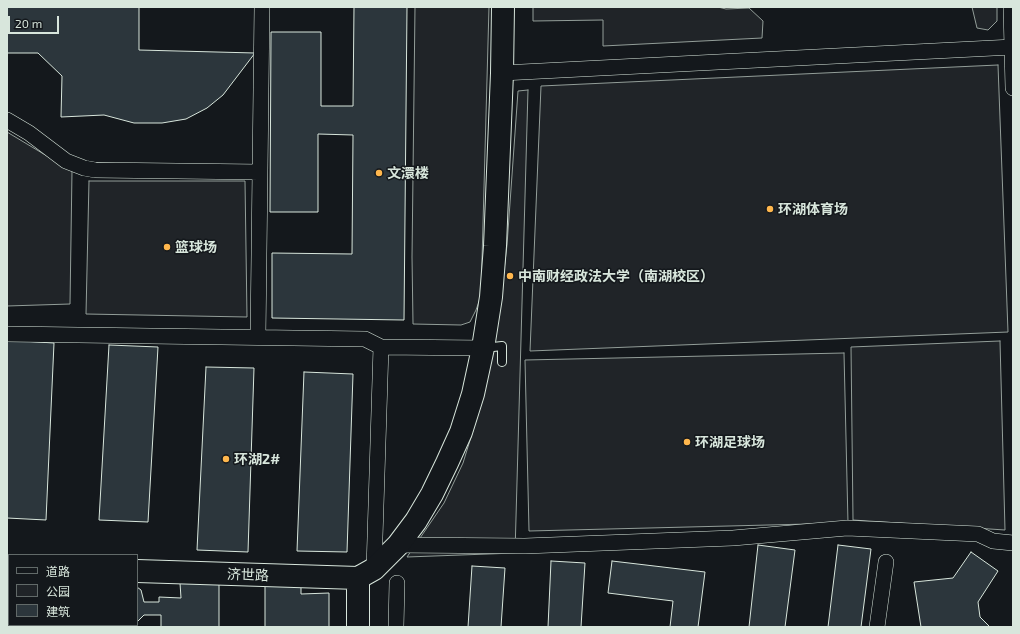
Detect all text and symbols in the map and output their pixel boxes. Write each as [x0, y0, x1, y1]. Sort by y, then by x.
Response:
scale bar [10, 8, 61, 34]
text: 20 m [15, 16, 42, 30]
place label: 文澴楼 [387, 165, 429, 181]
marker: 文澴楼 [374, 168, 384, 178]
place label: 环湖体育场 [778, 201, 848, 217]
marker: 环湖体育场 [765, 204, 775, 214]
place label: 篮球场 [175, 239, 217, 255]
marker: 篮球场 [162, 242, 172, 252]
place label: 中南财经政法大学（南湖校区） [518, 268, 714, 284]
marker: 中南财经政法大学（南湖校区） [505, 271, 515, 281]
place label: 环湖足球场 [695, 434, 765, 450]
marker: 环湖足球场 [682, 437, 692, 447]
place label: 环湖2# [234, 451, 280, 467]
marker: 环湖2# [221, 454, 231, 464]
legend [8, 554, 138, 626]
text: 道路 [46, 564, 70, 578]
street label: 济世路 [227, 566, 269, 584]
text: 公园 [46, 584, 70, 598]
text: 建筑 [46, 604, 70, 618]

